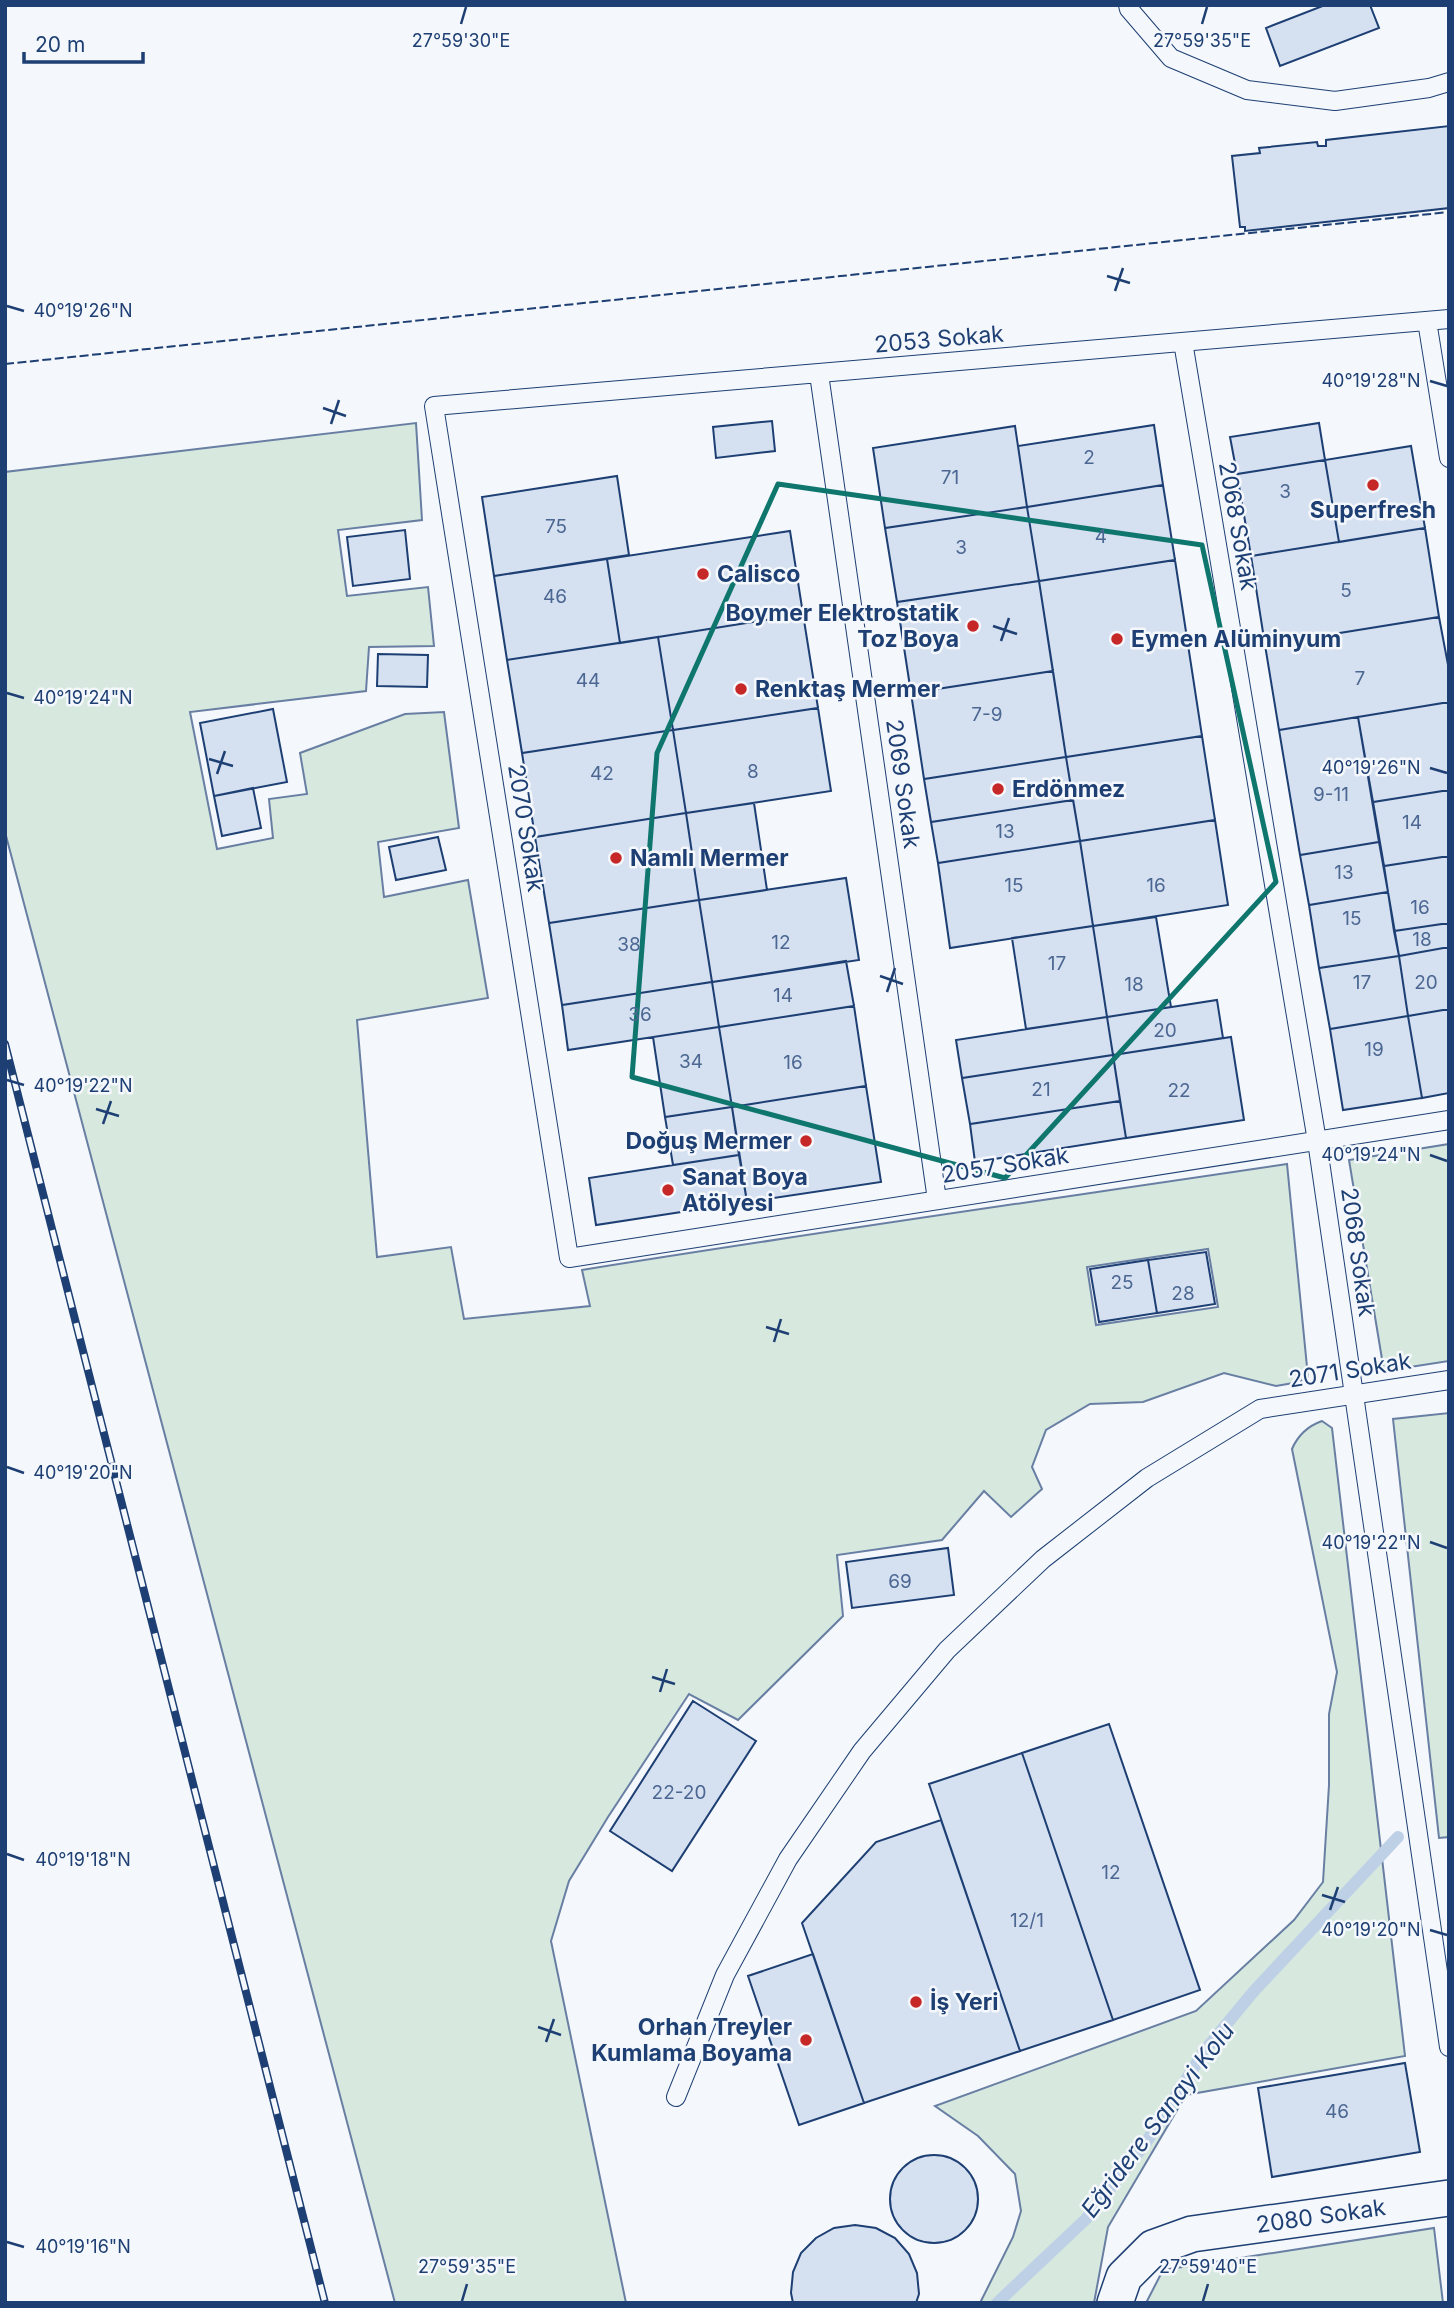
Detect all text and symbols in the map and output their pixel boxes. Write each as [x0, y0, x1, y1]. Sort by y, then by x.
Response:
scale bar [24, 21, 144, 65]
text: 27°59'30"E [412, 30, 510, 51]
text: 27°59'35"E [1153, 30, 1251, 51]
text: 20 m [35, 32, 85, 57]
text: 40°19'26"N [33, 300, 133, 321]
street label: 2053 Sokak [873, 319, 1005, 359]
text: 40°19'28"N [1321, 370, 1421, 391]
house number: 2 [1083, 446, 1095, 469]
street label: 2068 Sokak [1213, 459, 1263, 593]
house number: 71 [941, 466, 959, 489]
marker: Superfresh [1365, 477, 1381, 493]
house number: 3 [1279, 480, 1291, 503]
place label: Superfresh [1310, 496, 1436, 524]
house number: 75 [545, 515, 567, 538]
house number: 4 [1095, 525, 1107, 548]
house number: 3 [955, 536, 967, 559]
place label: Calisco [717, 560, 800, 588]
marker: Calisco [695, 566, 711, 582]
house number: 5 [1340, 579, 1352, 602]
house number: 46 [543, 585, 567, 608]
place label: Boymer Elektrostatik Toz Boya [725, 599, 960, 653]
marker: Boymer Elektrostatik Toz Boya [965, 618, 981, 634]
place label: Eymen Alüminyum [1131, 625, 1341, 653]
marker: Eymen Alüminyum [1109, 631, 1125, 647]
house number: 7 [1355, 667, 1365, 690]
house number: 44 [576, 669, 600, 692]
place label: Renktaş Mermer [755, 675, 940, 703]
marker: Renktaş Mermer [733, 681, 749, 697]
text: 40°19'24"N [33, 687, 133, 708]
house number: 7-9 [971, 703, 1003, 726]
street label: 2069 Sokak [880, 718, 926, 851]
text: 40°19'26"N [1321, 757, 1421, 778]
house number: 8 [747, 760, 759, 783]
street label: 2070 Sokak [502, 762, 550, 894]
house number: 42 [590, 762, 614, 785]
place label: Erdönmez [1012, 775, 1125, 803]
marker: Erdönmez [990, 781, 1006, 797]
house number: 9-11 [1313, 783, 1349, 806]
house number: 14 [1402, 811, 1422, 834]
house number: 13 [995, 820, 1015, 843]
place label: Namlı Mermer [630, 844, 789, 872]
marker: Namlı Mermer [608, 850, 624, 866]
house number: 13 [1334, 861, 1354, 884]
house number: 15 [1004, 874, 1024, 897]
house number: 16 [1146, 874, 1166, 897]
house number: 16 [1410, 896, 1430, 919]
house number: 15 [1342, 907, 1362, 930]
house number: 18 [1412, 928, 1432, 951]
house number: 12 [771, 931, 791, 954]
house number: 38 [617, 933, 641, 956]
house number: 17 [1048, 952, 1066, 975]
house number: 17 [1353, 971, 1371, 994]
house number: 20 [1414, 971, 1438, 994]
house number: 18 [1124, 973, 1144, 996]
house number: 14 [773, 984, 793, 1007]
house number: 36 [628, 1003, 652, 1026]
house number: 20 [1153, 1019, 1177, 1042]
house number: 19 [1364, 1038, 1384, 1061]
house number: 34 [679, 1050, 703, 1073]
house number: 16 [783, 1051, 803, 1074]
text: 40°19'22"N [34, 1075, 132, 1096]
house number: 21 [1031, 1078, 1051, 1101]
house number: 22 [1167, 1079, 1191, 1102]
place label: Doğuş Mermer [625, 1127, 792, 1155]
marker: Doğuş Mermer [798, 1133, 814, 1149]
street label: 2057 Sokak [939, 1141, 1071, 1189]
text: 40°19'24"N [1321, 1144, 1421, 1165]
place label: Sanat Boya Atölyesi [682, 1163, 808, 1217]
marker: Sanat Boya Atölyesi [660, 1182, 676, 1198]
street label: 2068 Sokak [1335, 1186, 1381, 1319]
house number: 25 [1110, 1271, 1134, 1294]
house number: 28 [1171, 1282, 1195, 1305]
street label: 2071 Sokak [1287, 1346, 1414, 1393]
text: 40°19'20"N [33, 1462, 133, 1483]
text: 40°19'22"N [1322, 1532, 1420, 1553]
house number: 69 [888, 1570, 912, 1593]
house number: 22-20 [652, 1781, 706, 1804]
text: 40°19'18"N [35, 1849, 131, 1870]
house number: 12 [1101, 1861, 1121, 1884]
house number: 12/1 [1010, 1909, 1044, 1932]
text: 40°19'20"N [1321, 1919, 1421, 1940]
place label: İş Yeri [930, 1988, 999, 2016]
marker: İş Yeri [908, 1994, 924, 2010]
place label: Orhan Treyler Kumlama Boyama [591, 2013, 792, 2067]
water label: Eğridere Sanayi Kolu [1075, 2017, 1240, 2223]
marker: Orhan Treyler Kumlama Boyama [798, 2032, 814, 2048]
house number: 46 [1325, 2100, 1349, 2123]
street label: 2080 Sokak [1254, 2193, 1388, 2239]
text: 40°19'16"N [35, 2236, 131, 2257]
text: 27°59'35"E [418, 2256, 516, 2277]
text: 27°59'40"E [1159, 2256, 1257, 2277]

